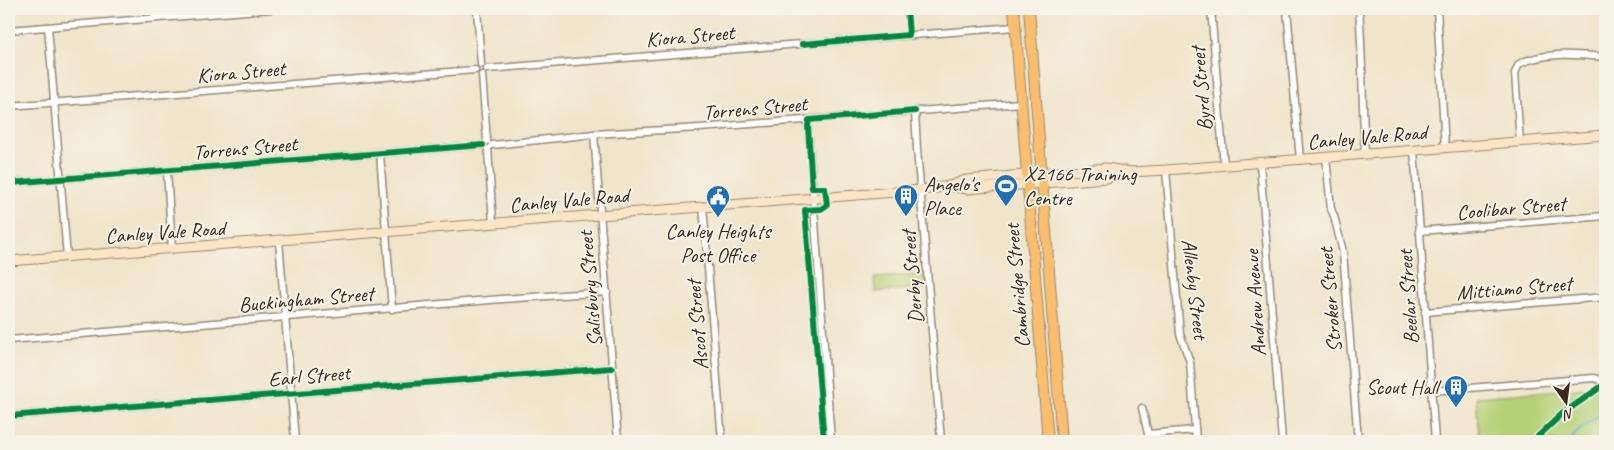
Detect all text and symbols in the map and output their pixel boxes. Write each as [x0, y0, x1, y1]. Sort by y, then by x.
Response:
street label: Kiora Street [645, 19, 737, 53]
street label: Byrd Street [1184, 43, 1218, 132]
street label: Kiora Street [196, 55, 288, 89]
street label: Torrens Street [702, 90, 810, 125]
street label: Canley Vale Road [1306, 119, 1431, 155]
street label: Torrens Street [192, 130, 300, 165]
place label: X2166 Training Centre [1024, 161, 1138, 211]
place label: Angelo's Place [924, 171, 980, 221]
sports icon: X2166 Training Centre [993, 173, 1019, 207]
street label: Canley Vale Road [508, 182, 633, 218]
building icon: Angelo's Place [893, 183, 919, 217]
public building icon: Canley Heights Post Office [705, 184, 731, 218]
street label: Coolibar Street [1456, 190, 1569, 226]
street label: Canley Vale Road [104, 215, 229, 249]
place label: Canley Heights Post Office [666, 218, 772, 268]
street label: Cambridge Street [998, 221, 1035, 349]
street label: Derby Street [895, 226, 929, 325]
street label: Salisbury Street [572, 228, 608, 348]
street label: Allenby Street [1176, 237, 1214, 343]
street label: Stroker Street [1312, 245, 1348, 353]
street label: Andrew Avenue [1238, 247, 1272, 357]
street label: Beelar Street [1392, 247, 1424, 345]
street label: Mittiamo Street [1455, 270, 1576, 306]
street label: Ascot Street [680, 276, 714, 371]
street label: Buckingham Street [237, 280, 378, 318]
street label: Earl Street [267, 359, 353, 393]
place label: Scout Hall [1366, 374, 1441, 400]
building icon: Scout Hall [1443, 374, 1469, 408]
north arrow [1542, 378, 1592, 428]
text: N [1561, 405, 1575, 424]

